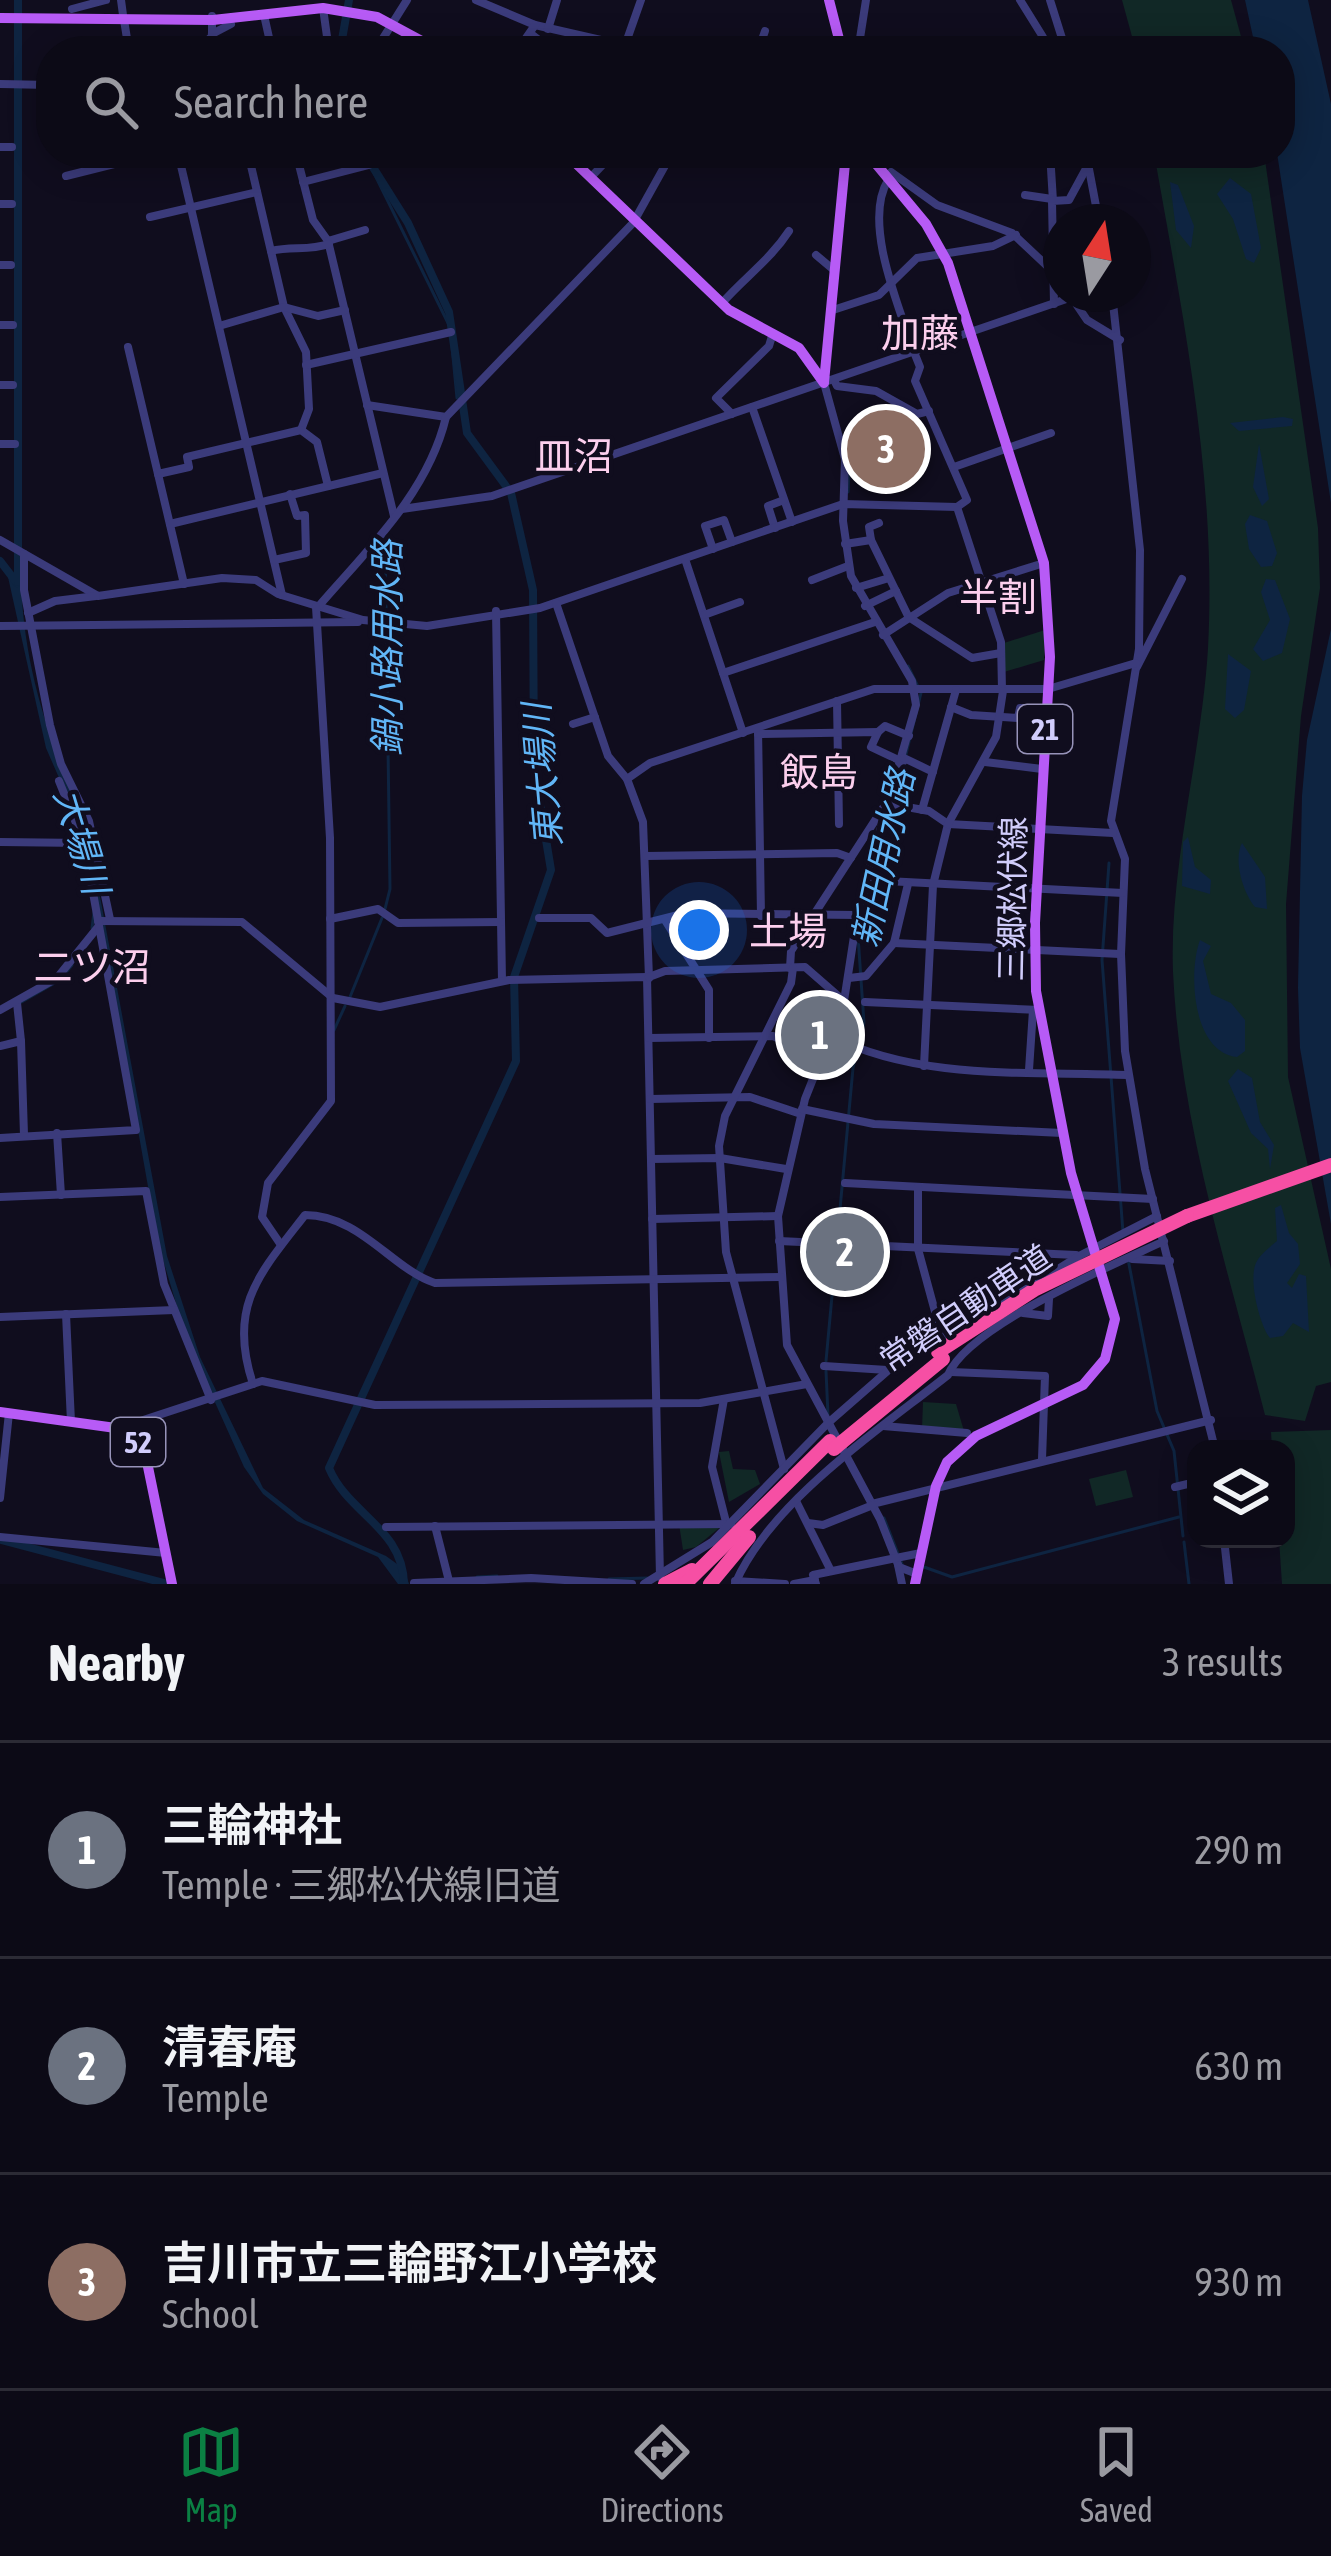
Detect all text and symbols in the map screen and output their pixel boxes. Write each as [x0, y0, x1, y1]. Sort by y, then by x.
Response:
search box [36, 36, 1295, 168]
icon: search [78, 69, 144, 135]
text: Search here [174, 76, 368, 128]
north arrow [1043, 204, 1151, 312]
district label: 加藤 [881, 311, 959, 355]
pin: 3 [847, 404, 925, 494]
district label: 皿沼 [535, 434, 613, 478]
water label: 鍋小路用水路 [366, 537, 408, 756]
district label: 半割 [959, 575, 1037, 619]
water label: 東大場川 [514, 697, 569, 849]
road number: 21 [1018, 705, 1072, 753]
district label: 飯島 [780, 750, 858, 794]
water label: 新田用水路 [844, 763, 923, 950]
water label: 大場川 [46, 783, 119, 903]
street label: 三郷松伏線 [992, 816, 1032, 982]
your location [669, 900, 729, 960]
district label: 土場 [749, 909, 827, 953]
district label: 二ツ沼 [33, 945, 151, 989]
pin: 1 [781, 990, 859, 1080]
pin: 2 [806, 1207, 884, 1297]
street label: 常磐自動車道 [872, 1237, 1058, 1379]
road number: 52 [111, 1418, 165, 1466]
map controls [1187, 1440, 1295, 1548]
button: layers [1187, 1440, 1295, 1548]
text: Nearby [48, 1633, 185, 1692]
text: 3 results [1162, 1640, 1283, 1684]
text: 三輪神社 [162, 1799, 342, 1851]
text: 1 [78, 1828, 96, 1872]
text: 290 m [1195, 1828, 1283, 1872]
text: Temple · 三郷松伏線旧道 [162, 1863, 561, 1907]
text: 清春庵 [162, 2021, 297, 2073]
text: 2 [78, 2044, 96, 2088]
text: 630 m [1195, 2044, 1283, 2088]
text: Temple [162, 2076, 269, 2120]
text: 吉川市立三輪野江小学校 [162, 2237, 657, 2289]
text: 3 [78, 2260, 96, 2304]
text: 930 m [1195, 2260, 1283, 2304]
text: School [162, 2292, 259, 2336]
tab: Map [178, 2419, 244, 2529]
tab: Directions [600, 2419, 724, 2529]
tab: Saved [1080, 2419, 1153, 2529]

